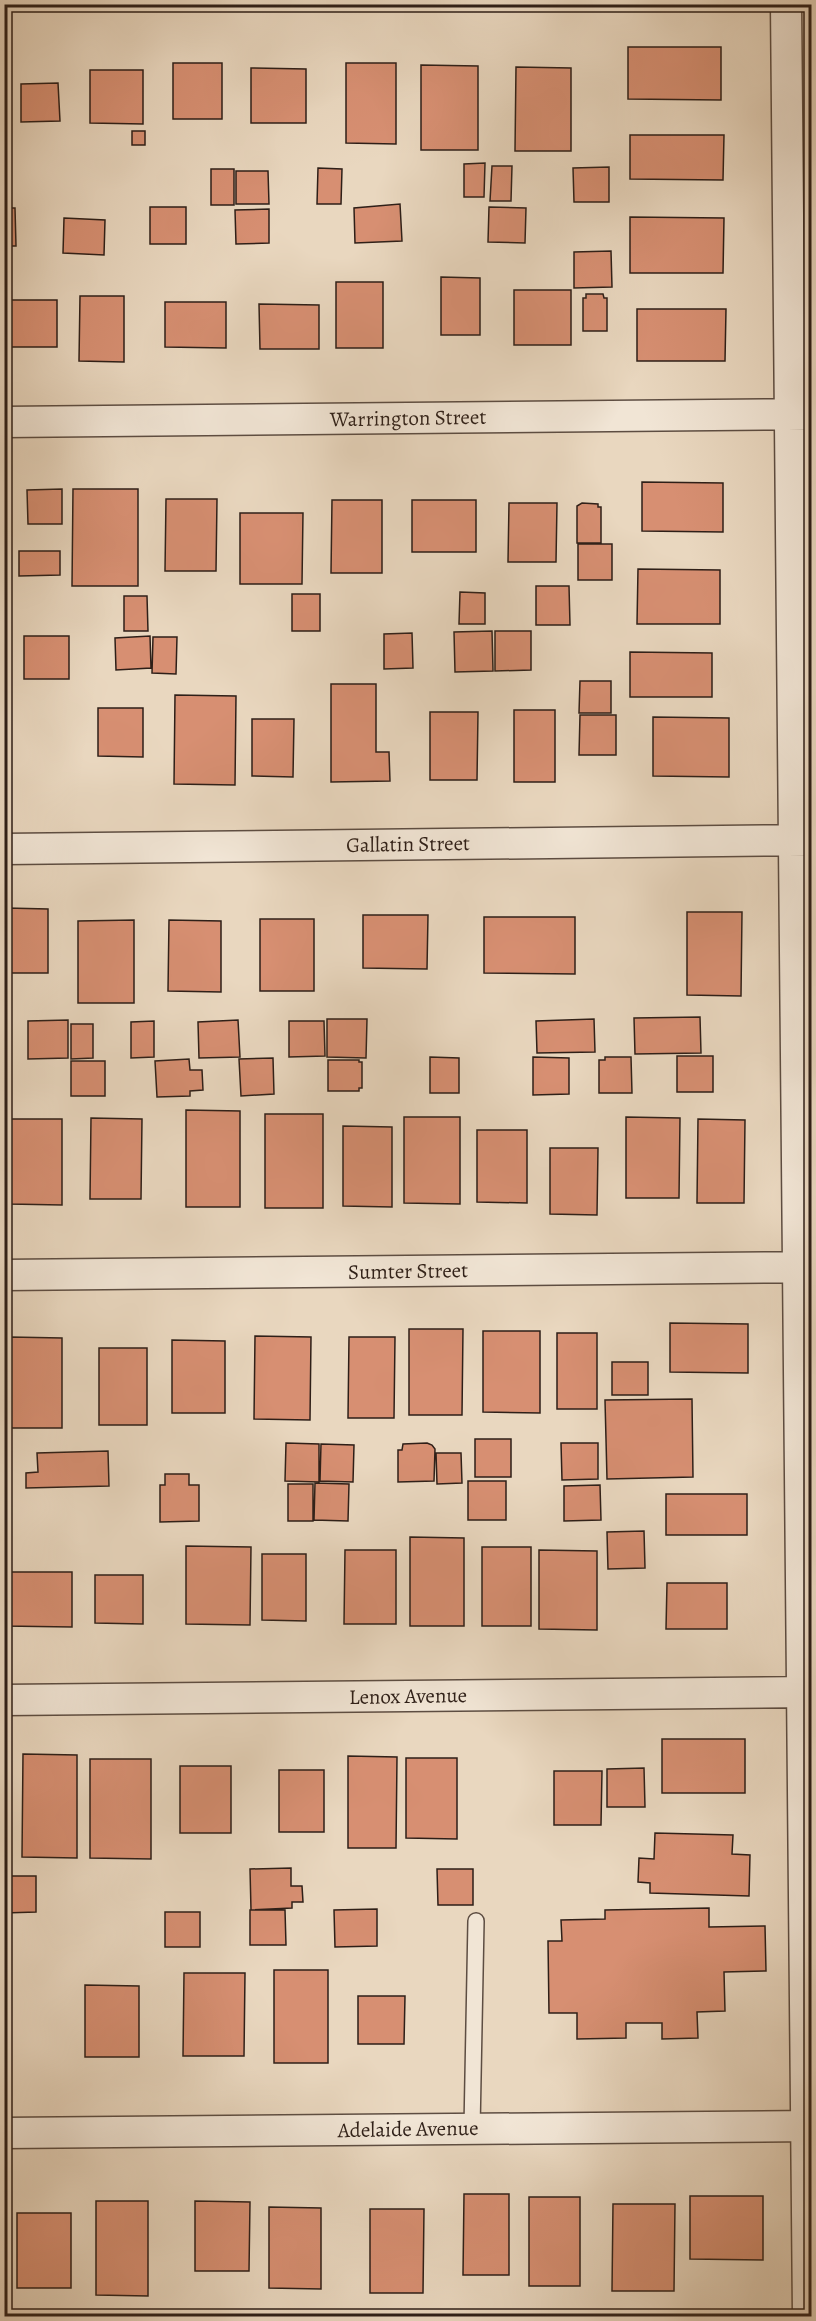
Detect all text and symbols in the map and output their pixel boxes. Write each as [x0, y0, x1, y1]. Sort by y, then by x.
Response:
street label: Warrington Street [329, 403, 486, 433]
street label: Gallatin Street [346, 829, 470, 859]
street label: Sumter Street [348, 1256, 468, 1286]
street label: Lenox Avenue [349, 1681, 467, 1711]
street label: Adelaide Avenue [336, 2114, 479, 2144]

